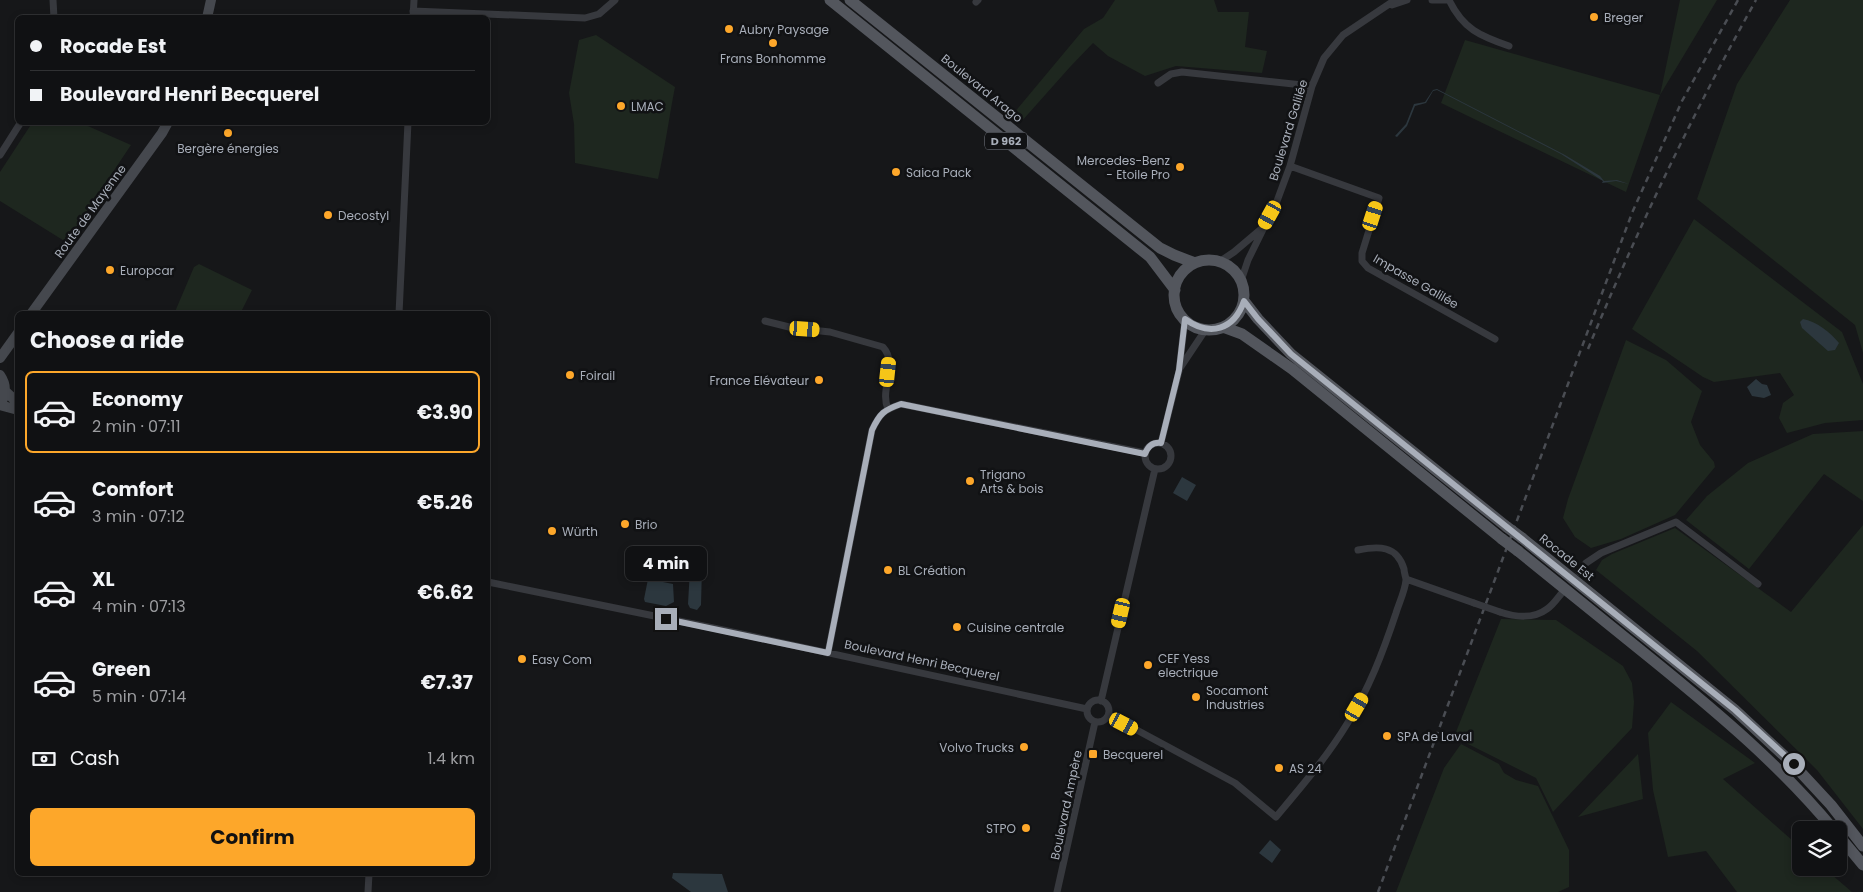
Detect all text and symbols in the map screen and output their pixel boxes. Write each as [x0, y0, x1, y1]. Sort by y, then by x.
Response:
place label: Breger [1604, 9, 1644, 26]
marker: Breger [1588, 11, 1600, 23]
place label: Aubry Paysage [739, 21, 829, 38]
marker: Aubry Paysage [723, 23, 735, 35]
text: Rocade Est [60, 33, 166, 60]
marker: Frans Bonhomme [767, 37, 779, 49]
place label: Frans Bonhomme [720, 50, 826, 67]
street label: Boulevard Arago [938, 50, 1027, 126]
street label: Boulevard Galilée [1265, 77, 1311, 183]
text: Boulevard Henri Becquerel [60, 81, 319, 108]
place label: LMAC [631, 98, 664, 115]
marker: LMAC [615, 100, 627, 112]
marker: Bergère énergies [222, 127, 234, 139]
road number: D 962 [985, 132, 1027, 150]
place label: Bergère énergies [177, 140, 279, 157]
place label: Mercedes-Benz - Etoile Pro [1077, 152, 1170, 183]
street label: Route de Mayenne [50, 161, 130, 261]
marker: Mercedes-Benz - Etoile Pro [1174, 161, 1186, 173]
place label: Saica Pack [906, 164, 972, 181]
marker: Saica Pack [890, 166, 902, 178]
car [1256, 198, 1283, 232]
car [1361, 199, 1384, 233]
place label: Decostyl [338, 207, 389, 224]
marker: Decostyl [322, 209, 334, 221]
street label: Impasse Galilée [1370, 250, 1462, 312]
place label: Europcar [120, 262, 175, 279]
marker: Europcar [104, 264, 116, 276]
car [789, 320, 820, 338]
text: Choose a ride [30, 325, 184, 356]
car [878, 356, 897, 388]
place label: Foirail [580, 367, 615, 384]
marker: Foirail [564, 369, 576, 381]
place label: France Elévateur [709, 372, 810, 389]
marker: France Elévateur [813, 374, 825, 386]
text: Economy [92, 386, 183, 413]
icon: car [32, 390, 77, 435]
text: €3.90 [417, 399, 473, 426]
text: 2 min · 07:11 [92, 415, 181, 438]
place label: Trigano Arts & bois [980, 466, 1043, 497]
marker: Trigano Arts & bois [964, 475, 976, 487]
text: Comfort [92, 476, 174, 503]
icon: car [32, 480, 77, 525]
text: €5.26 [417, 489, 473, 516]
text: 3 min · 07:12 [92, 505, 185, 528]
place label: Brio [635, 516, 658, 533]
marker: Brio [619, 518, 631, 530]
place label: Würth [562, 523, 598, 540]
marker: Würth [546, 525, 558, 537]
street label: Rocade Est [1536, 530, 1598, 584]
callout: 4 min [625, 546, 707, 582]
text: 4 min [643, 552, 689, 575]
place label: BL Création [898, 562, 966, 579]
marker: BL Création [882, 564, 894, 576]
text: XL [92, 566, 115, 593]
icon: car [32, 570, 77, 615]
text: €6.62 [417, 579, 473, 606]
text: 4 min · 07:13 [92, 595, 186, 618]
car [1110, 597, 1131, 629]
route end [655, 608, 677, 630]
place label: Cuisine centrale [967, 619, 1064, 636]
marker: Cuisine centrale [951, 621, 963, 633]
street label: Boulevard Henri Becquerel [843, 635, 1001, 685]
place label: CEF Yess electrique [1158, 650, 1218, 681]
place label: Easy Com [532, 651, 592, 668]
marker: Easy Com [516, 653, 528, 665]
text: Green [92, 656, 151, 683]
marker: CEF Yess electrique [1142, 659, 1154, 671]
icon: car [32, 660, 77, 705]
text: €7.37 [421, 669, 473, 696]
place label: Socamont Industries [1206, 682, 1268, 713]
text: 5 min · 07:14 [92, 685, 186, 708]
car [1343, 690, 1370, 724]
marker: Socamont Industries [1190, 691, 1202, 703]
car [1107, 710, 1140, 738]
place label: SPA de Laval [1397, 728, 1472, 745]
marker: SPA de Laval [1381, 730, 1393, 742]
place label: Volvo Trucks [939, 739, 1014, 756]
marker: Volvo Trucks [1018, 741, 1030, 753]
icon: cash [30, 745, 58, 773]
text: Cash [70, 745, 120, 772]
place label: Becquerel [1103, 746, 1163, 763]
text: 1.4 km [427, 747, 475, 770]
marker: Becquerel [1087, 748, 1099, 760]
street label: Boulevard Ampère [1046, 749, 1086, 861]
route start [1783, 753, 1805, 775]
place label: AS 24 [1289, 760, 1322, 777]
marker: AS 24 [1273, 762, 1285, 774]
button: Confirm [30, 808, 475, 866]
place label: STPO [986, 820, 1016, 837]
map controls [1792, 821, 1847, 876]
button: layers [1792, 821, 1847, 876]
marker: STPO [1020, 822, 1032, 834]

